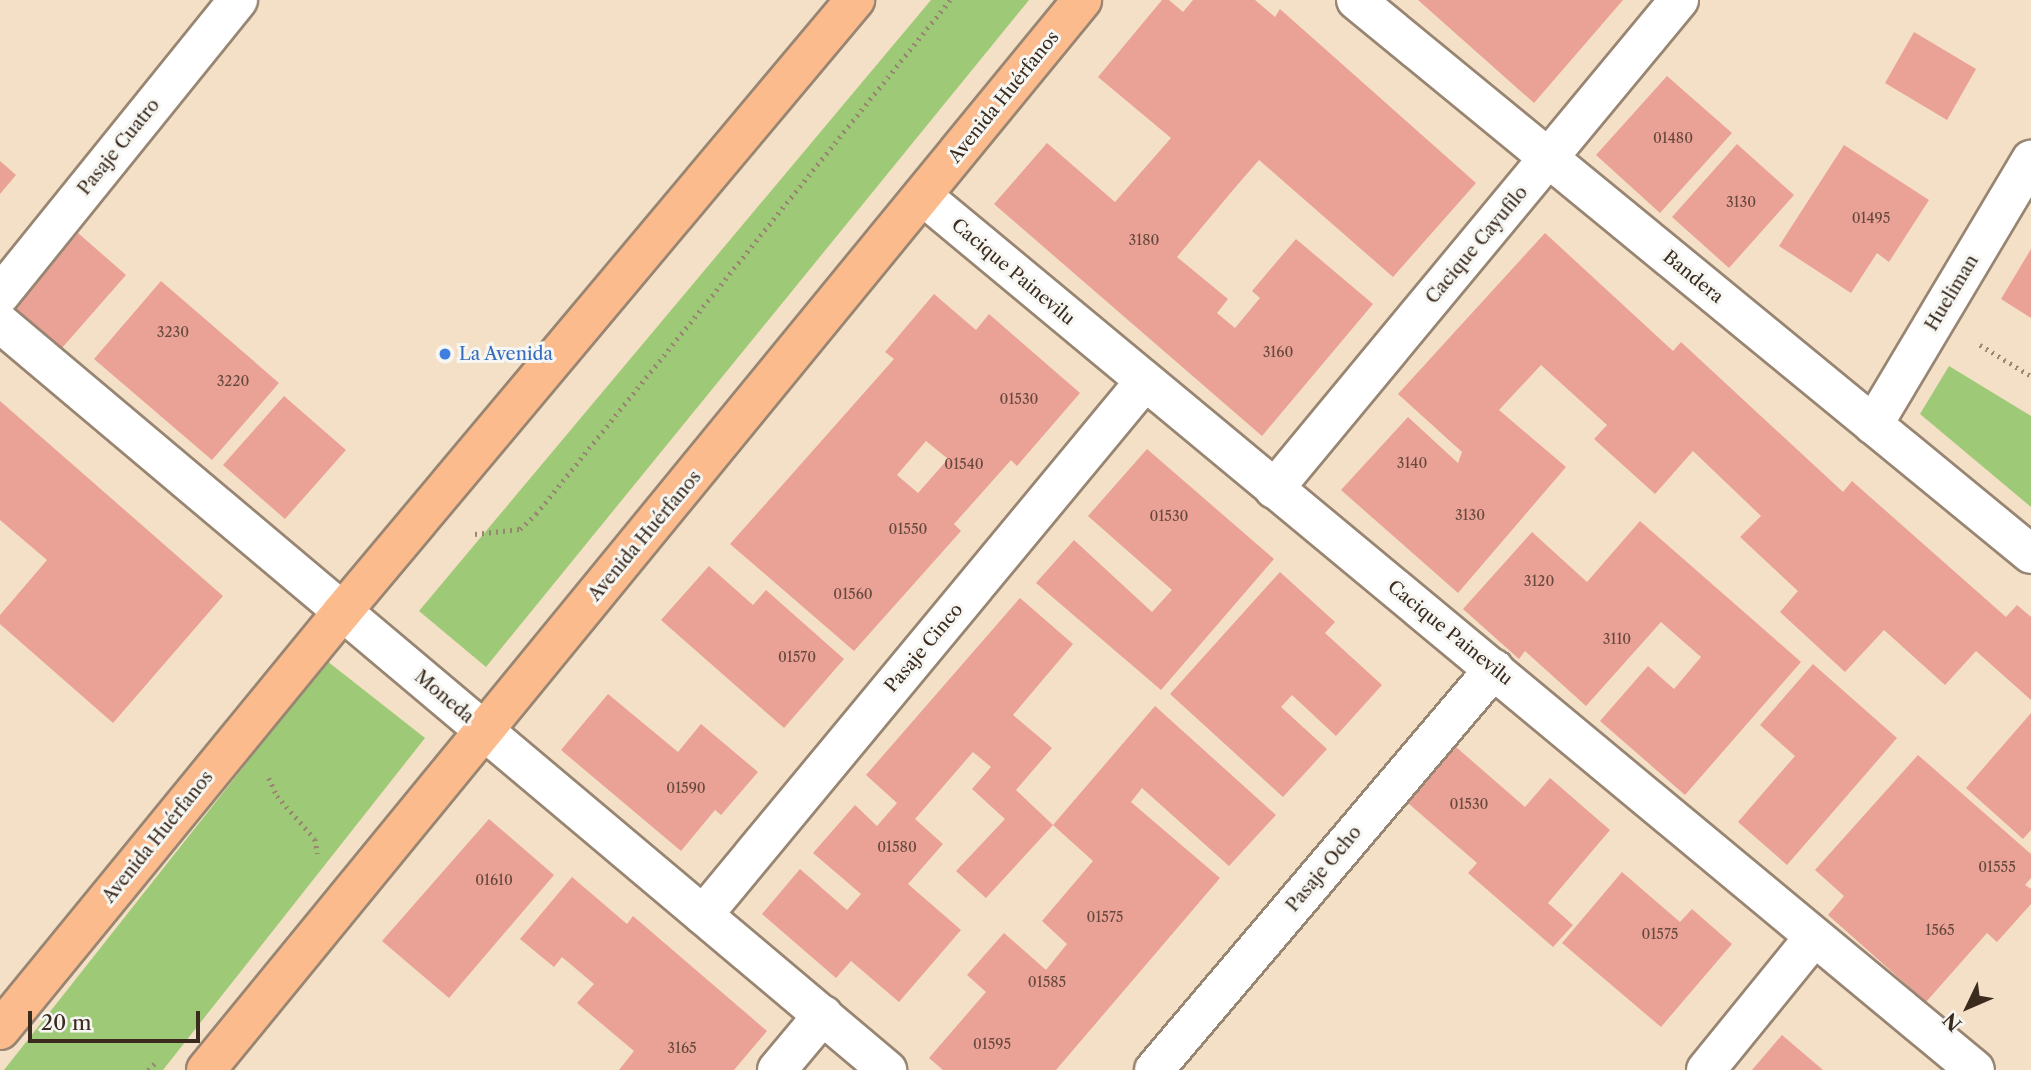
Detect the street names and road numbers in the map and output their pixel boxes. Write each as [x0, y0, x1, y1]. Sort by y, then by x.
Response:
street label: Avenida Huérfanos [944, 27, 1064, 167]
street label: Pasaje Cuatro [74, 94, 164, 200]
street label: Cacique Cayufilo [1422, 182, 1532, 308]
street label: Cacique Painevilu [947, 214, 1079, 330]
street label: Bandera [1658, 246, 1728, 308]
street label: Hueliman [1921, 251, 1983, 335]
street label: Avenida Huérfanos [584, 466, 706, 606]
street label: Cacique Painevilu [1383, 576, 1517, 690]
street label: Pasaje Cinco [881, 599, 967, 697]
street label: Moneda [410, 666, 478, 728]
street label: Avenida Huérfanos [98, 767, 218, 907]
street label: Pasaje Ocho [1282, 822, 1366, 916]

